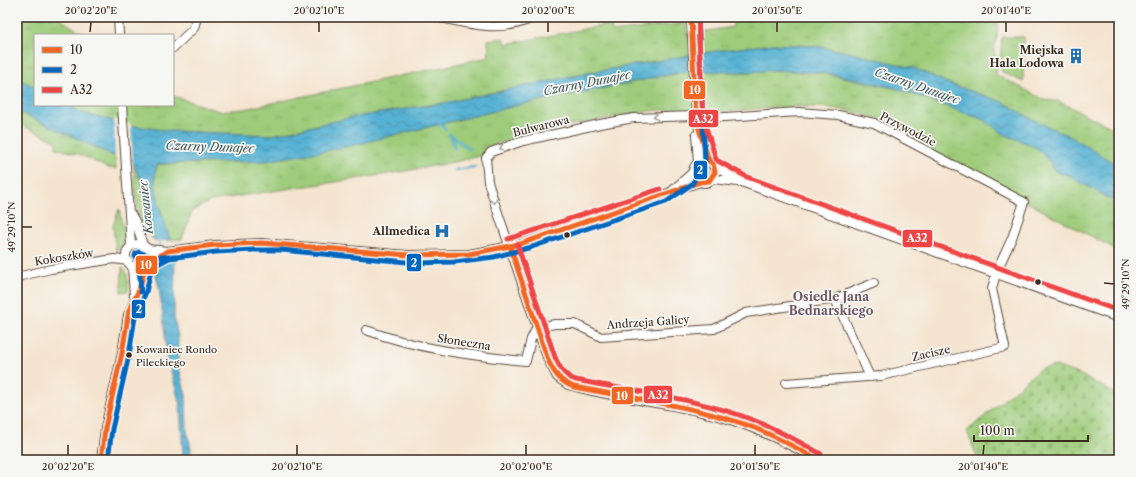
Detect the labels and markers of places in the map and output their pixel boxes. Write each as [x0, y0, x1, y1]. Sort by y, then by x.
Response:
place label: Miejska Hala Lodowa [990, 43, 1065, 70]
building icon: Miejska Hala Lodowa [1067, 47, 1085, 65]
hospital icon: Allmedica [433, 222, 451, 240]
place label: Allmedica [372, 224, 431, 238]
unlabelled marker [562, 230, 572, 240]
unlabelled marker [1033, 277, 1043, 287]
place label: Kowaniec Rondo Pileckiego [136, 343, 217, 369]
marker: Kowaniec Rondo Pileckiego [124, 350, 134, 360]

